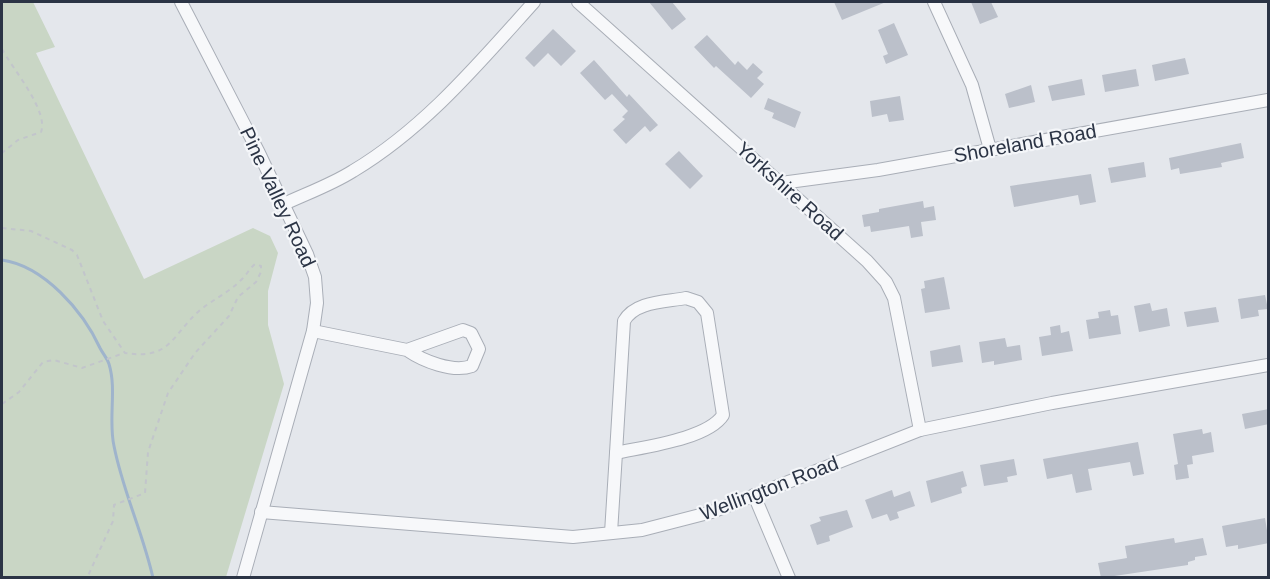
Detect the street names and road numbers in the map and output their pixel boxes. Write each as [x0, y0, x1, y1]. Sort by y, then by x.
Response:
street label: Shoreland Road [952, 120, 1098, 166]
street label: Pine Valley Road [236, 123, 320, 271]
street label: Yorkshire Road [732, 137, 848, 245]
street label: Wellington Road [697, 451, 841, 525]

